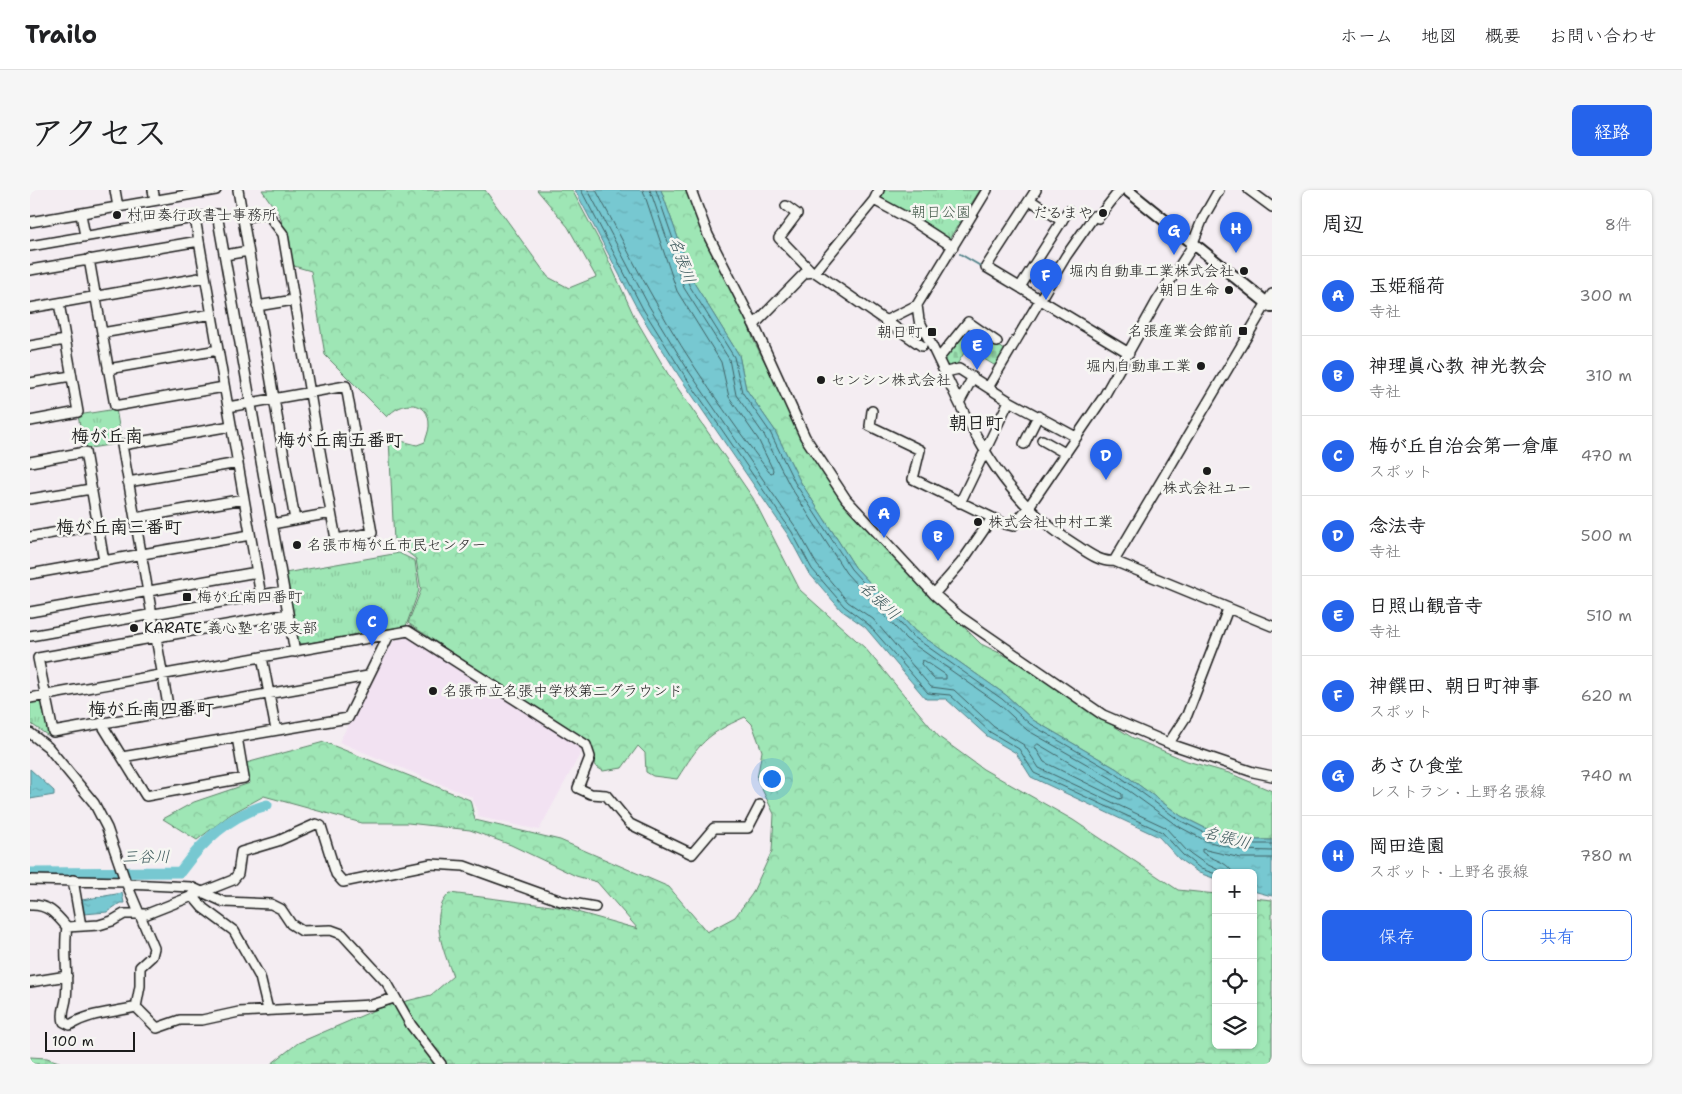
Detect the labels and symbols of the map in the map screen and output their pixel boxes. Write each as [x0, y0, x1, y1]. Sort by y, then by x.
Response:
park label: 朝日公園 [911, 202, 971, 222]
place label: だるまや [1033, 203, 1093, 223]
place label: 村田奏行政書士事務所 [127, 205, 277, 225]
marker: だるまや [1097, 207, 1109, 219]
marker: 村田奏行政書士事務所 [111, 209, 123, 221]
pin: H [1220, 212, 1252, 253]
pin: G [1158, 214, 1190, 255]
water label: 名張川 [664, 234, 701, 286]
pin: F [1030, 259, 1062, 300]
place label: 堀内自動車工業株式会社 [1069, 261, 1234, 281]
marker: 堀内自動車工業株式会社 [1238, 265, 1250, 277]
place label: 朝日生命 [1159, 280, 1219, 300]
marker: 朝日生命 [1223, 284, 1235, 296]
place label: 名張産業会館前 [1128, 321, 1233, 341]
place label: 朝日町 [877, 322, 923, 342]
marker: 名張産業会館前 [1237, 325, 1249, 337]
marker: 朝日町 [926, 326, 938, 338]
pin: E [961, 329, 993, 370]
place label: 堀内自動車工業 [1086, 356, 1191, 376]
marker: 堀内自動車工業 [1195, 360, 1207, 372]
place label: センシン株式会社 [831, 370, 951, 390]
marker: センシン株式会社 [815, 374, 827, 386]
district label: 朝日町 [949, 411, 1003, 435]
district label: 梅が丘南 [71, 424, 143, 448]
district label: 梅が丘南五番町 [277, 428, 403, 452]
pin: D [1090, 439, 1122, 480]
marker: 株式会社ユー [1201, 465, 1213, 477]
place label: 株式会社ユー [1162, 478, 1252, 498]
pin: A [868, 497, 900, 538]
place label: 株式会社 中村工業 [988, 512, 1113, 532]
district label: 梅が丘南三番町 [56, 515, 182, 539]
marker: 株式会社 中村工業 [972, 516, 984, 528]
pin: B [922, 520, 954, 561]
place label: 名張市梅が丘市民センター [307, 535, 486, 555]
marker: 名張市梅が丘市民センター [291, 539, 303, 551]
water label: 名張川 [855, 576, 904, 624]
place label: 梅が丘南四番町 [197, 587, 303, 607]
marker: 梅が丘南四番町 [181, 591, 193, 603]
pin: C [356, 605, 388, 646]
place label: KARATE 義心塾 名張支部 [144, 618, 317, 638]
marker: KARATE 義心塾 名張支部 [128, 622, 140, 634]
place label: 名張市立名張中学校第二グラウンド [443, 681, 683, 701]
marker: 名張市立名張中学校第二グラウンド [427, 685, 439, 697]
district label: 梅が丘南四番町 [88, 697, 214, 721]
your location [759, 766, 785, 792]
water label: 名張川 [1201, 821, 1253, 854]
water label: 三谷川 [122, 846, 170, 867]
scale bar [45, 1029, 135, 1052]

